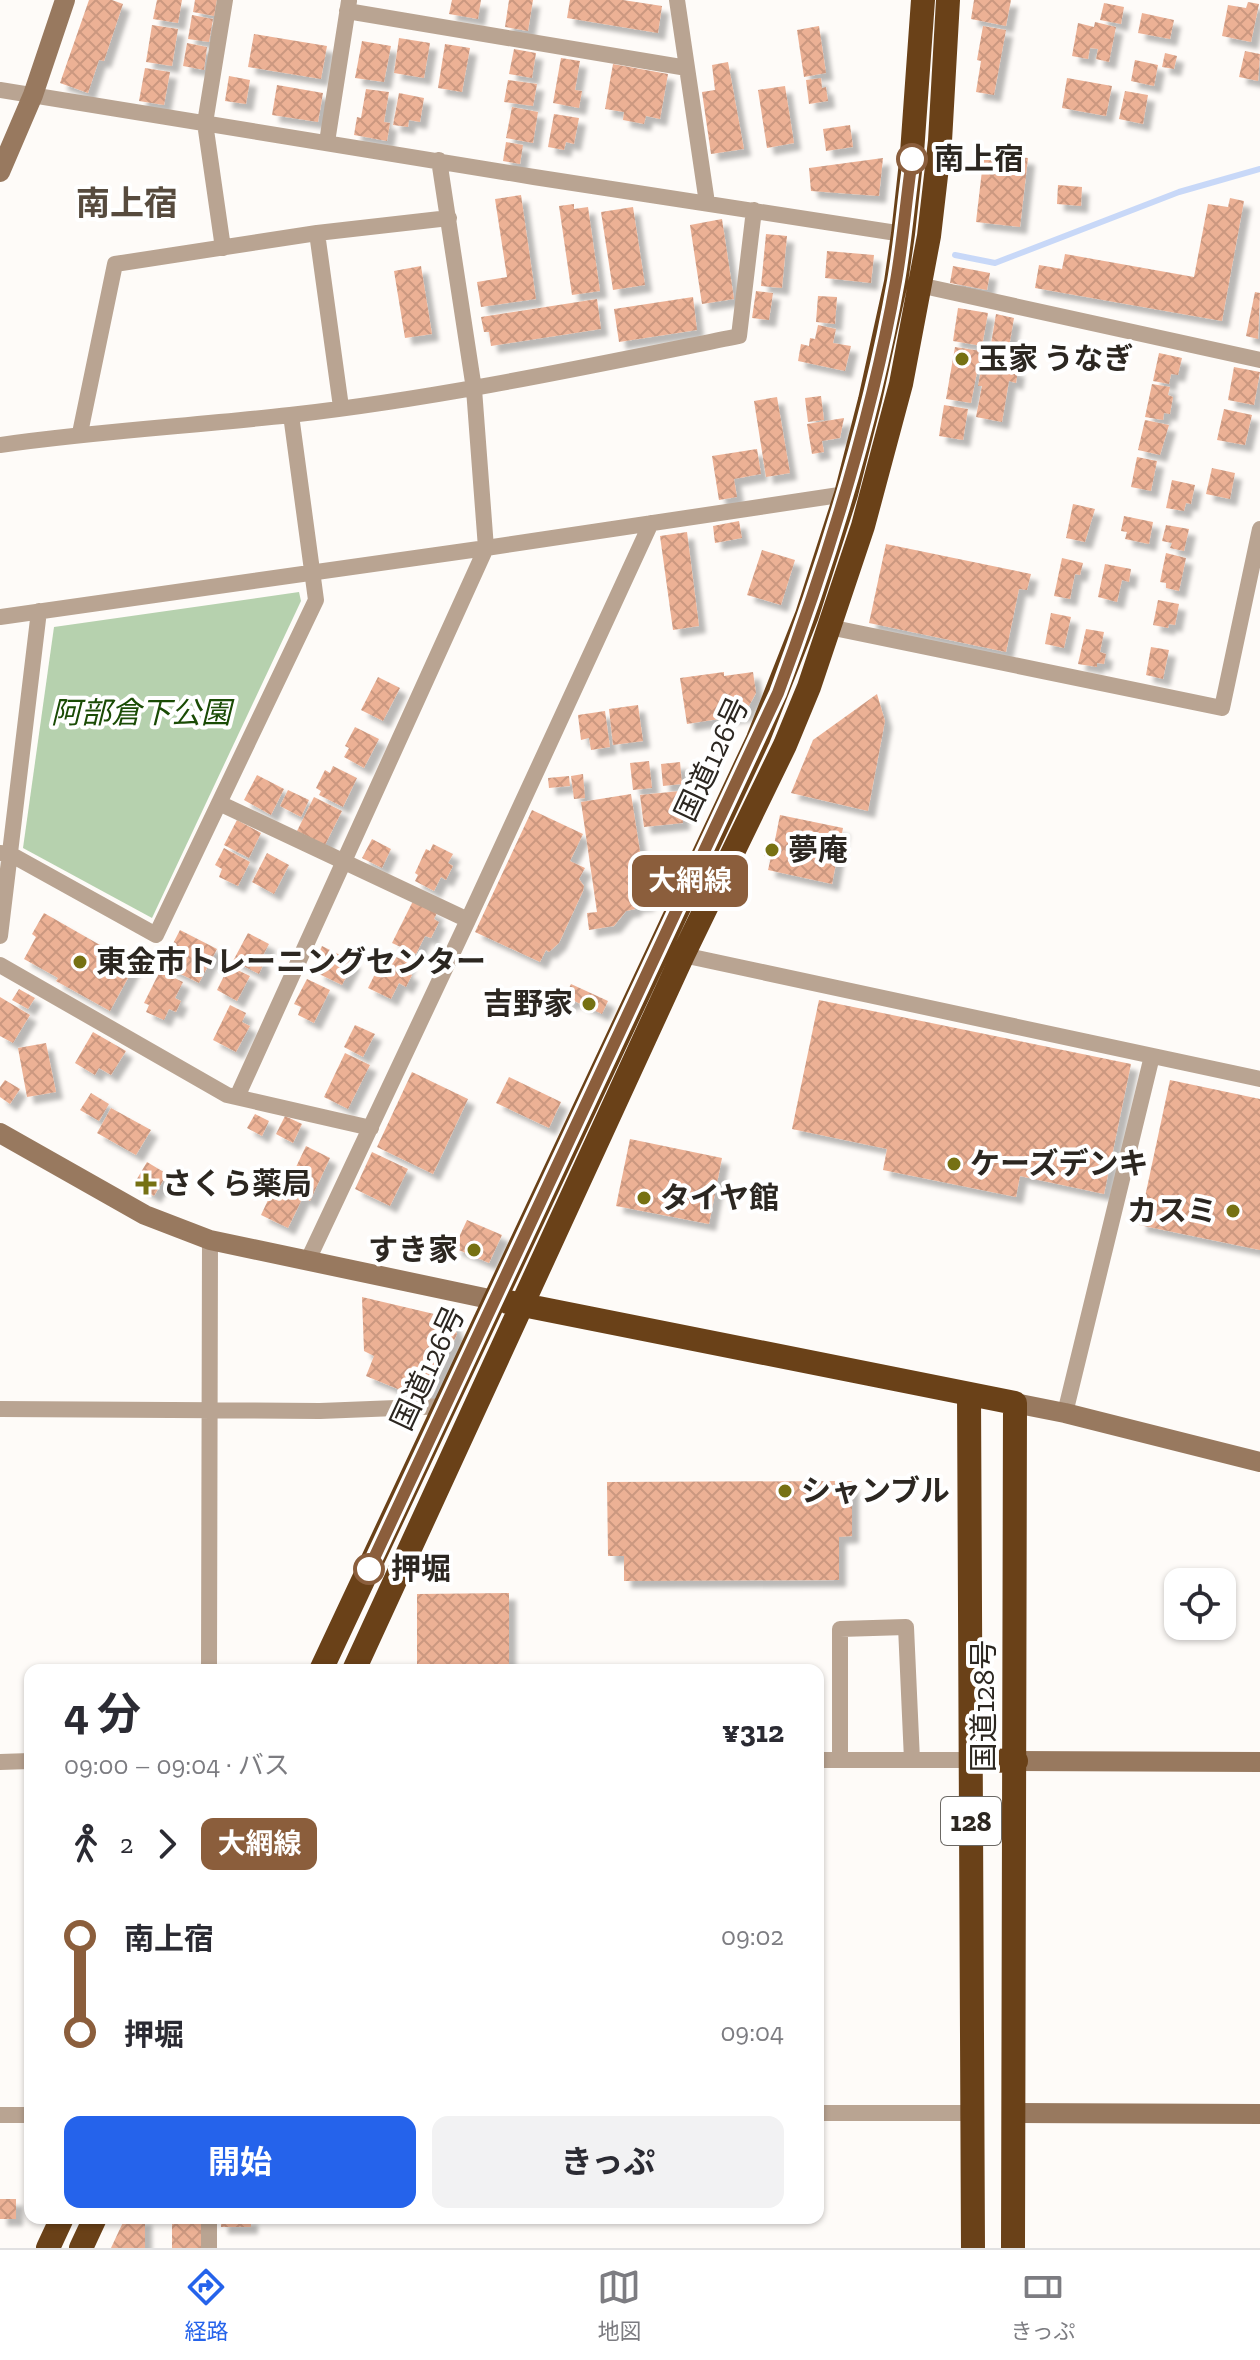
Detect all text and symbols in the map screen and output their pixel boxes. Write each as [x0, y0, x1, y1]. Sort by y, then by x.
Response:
place label: 南上宿 [934, 141, 1024, 177]
marker: 南上宿 [897, 144, 927, 174]
district label: 南上宿 [76, 183, 178, 224]
place label: 玉家 うなぎ [978, 341, 1134, 377]
marker: 玉家 うなぎ [953, 350, 971, 368]
street label: 国道126号 [668, 691, 756, 827]
park label: 阿部倉下公園 [51, 695, 235, 731]
place label: 夢庵 [788, 832, 848, 868]
marker: 夢庵 [763, 841, 781, 859]
line badge: 大網線 [644, 855, 736, 907]
text: 大網線 [648, 864, 732, 897]
place label: 東金市トレーニングセンター [96, 944, 486, 980]
marker: 東金市トレーニングセンター [71, 953, 89, 971]
place label: 吉野家 [483, 986, 573, 1022]
marker: 吉野家 [580, 995, 598, 1013]
place label: ケーズデンキ [970, 1146, 1149, 1182]
marker: ケーズデンキ [945, 1155, 963, 1173]
place label: さくら薬局 [162, 1166, 312, 1202]
marker: さくら薬局 [137, 1175, 155, 1193]
place label: タイヤ館 [660, 1180, 779, 1216]
marker: タイヤ館 [635, 1189, 653, 1207]
place label: カスミ [1127, 1193, 1217, 1229]
marker: カスミ [1224, 1202, 1242, 1220]
place label: すき家 [368, 1232, 458, 1268]
marker: すき家 [465, 1241, 483, 1259]
street label: 国道126号 [384, 1300, 472, 1436]
place label: シャンブル [801, 1473, 950, 1509]
marker: シャンブル [776, 1482, 794, 1500]
place label: 押堀 [391, 1551, 451, 1587]
marker: 押堀 [354, 1554, 384, 1584]
map controls [1164, 1568, 1236, 1640]
button: locate [1164, 1568, 1236, 1640]
street label: 国道128号 [966, 1639, 1002, 1773]
text: 4 分 [64, 1687, 141, 1740]
text: ¥312 [722, 1714, 784, 1750]
text: 09:00 – 09:04 · バス [64, 1749, 290, 1781]
road number: 128 [941, 1797, 1001, 1845]
icon: walk [64, 1822, 108, 1866]
icon: forward [145, 1822, 189, 1866]
text: 大網線 [217, 1827, 301, 1860]
text: 2 [120, 1828, 133, 1860]
text: 09:02 [721, 1920, 784, 1952]
text: 南上宿 [124, 1921, 214, 1957]
text: 09:04 [720, 2016, 784, 2048]
text: 押堀 [124, 2017, 184, 2053]
button: 開始 [64, 2116, 416, 2208]
button: きっぷ [432, 2116, 784, 2208]
tab: 経路 [184, 2265, 228, 2345]
tab: 地図 [597, 2265, 641, 2345]
tab: きっぷ [1010, 2265, 1076, 2345]

